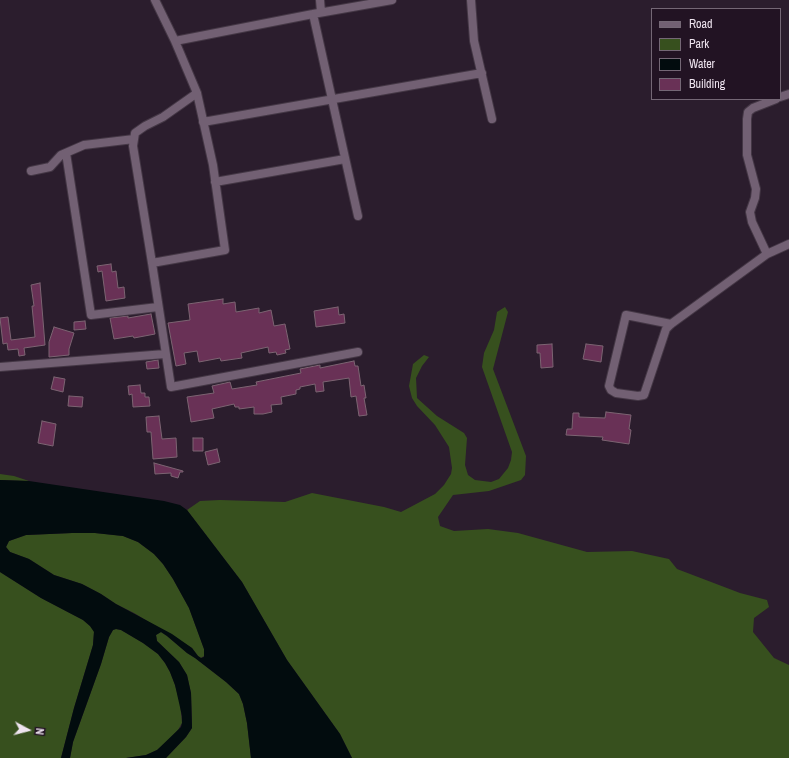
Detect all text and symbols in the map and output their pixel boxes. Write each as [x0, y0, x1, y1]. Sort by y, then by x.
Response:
legend [651, 8, 781, 100]
text: Road [689, 16, 713, 32]
text: Park [689, 36, 709, 52]
text: Water [689, 56, 715, 72]
text: Building [689, 76, 725, 92]
north arrow [8, 710, 48, 750]
text: N [33, 727, 47, 736]

